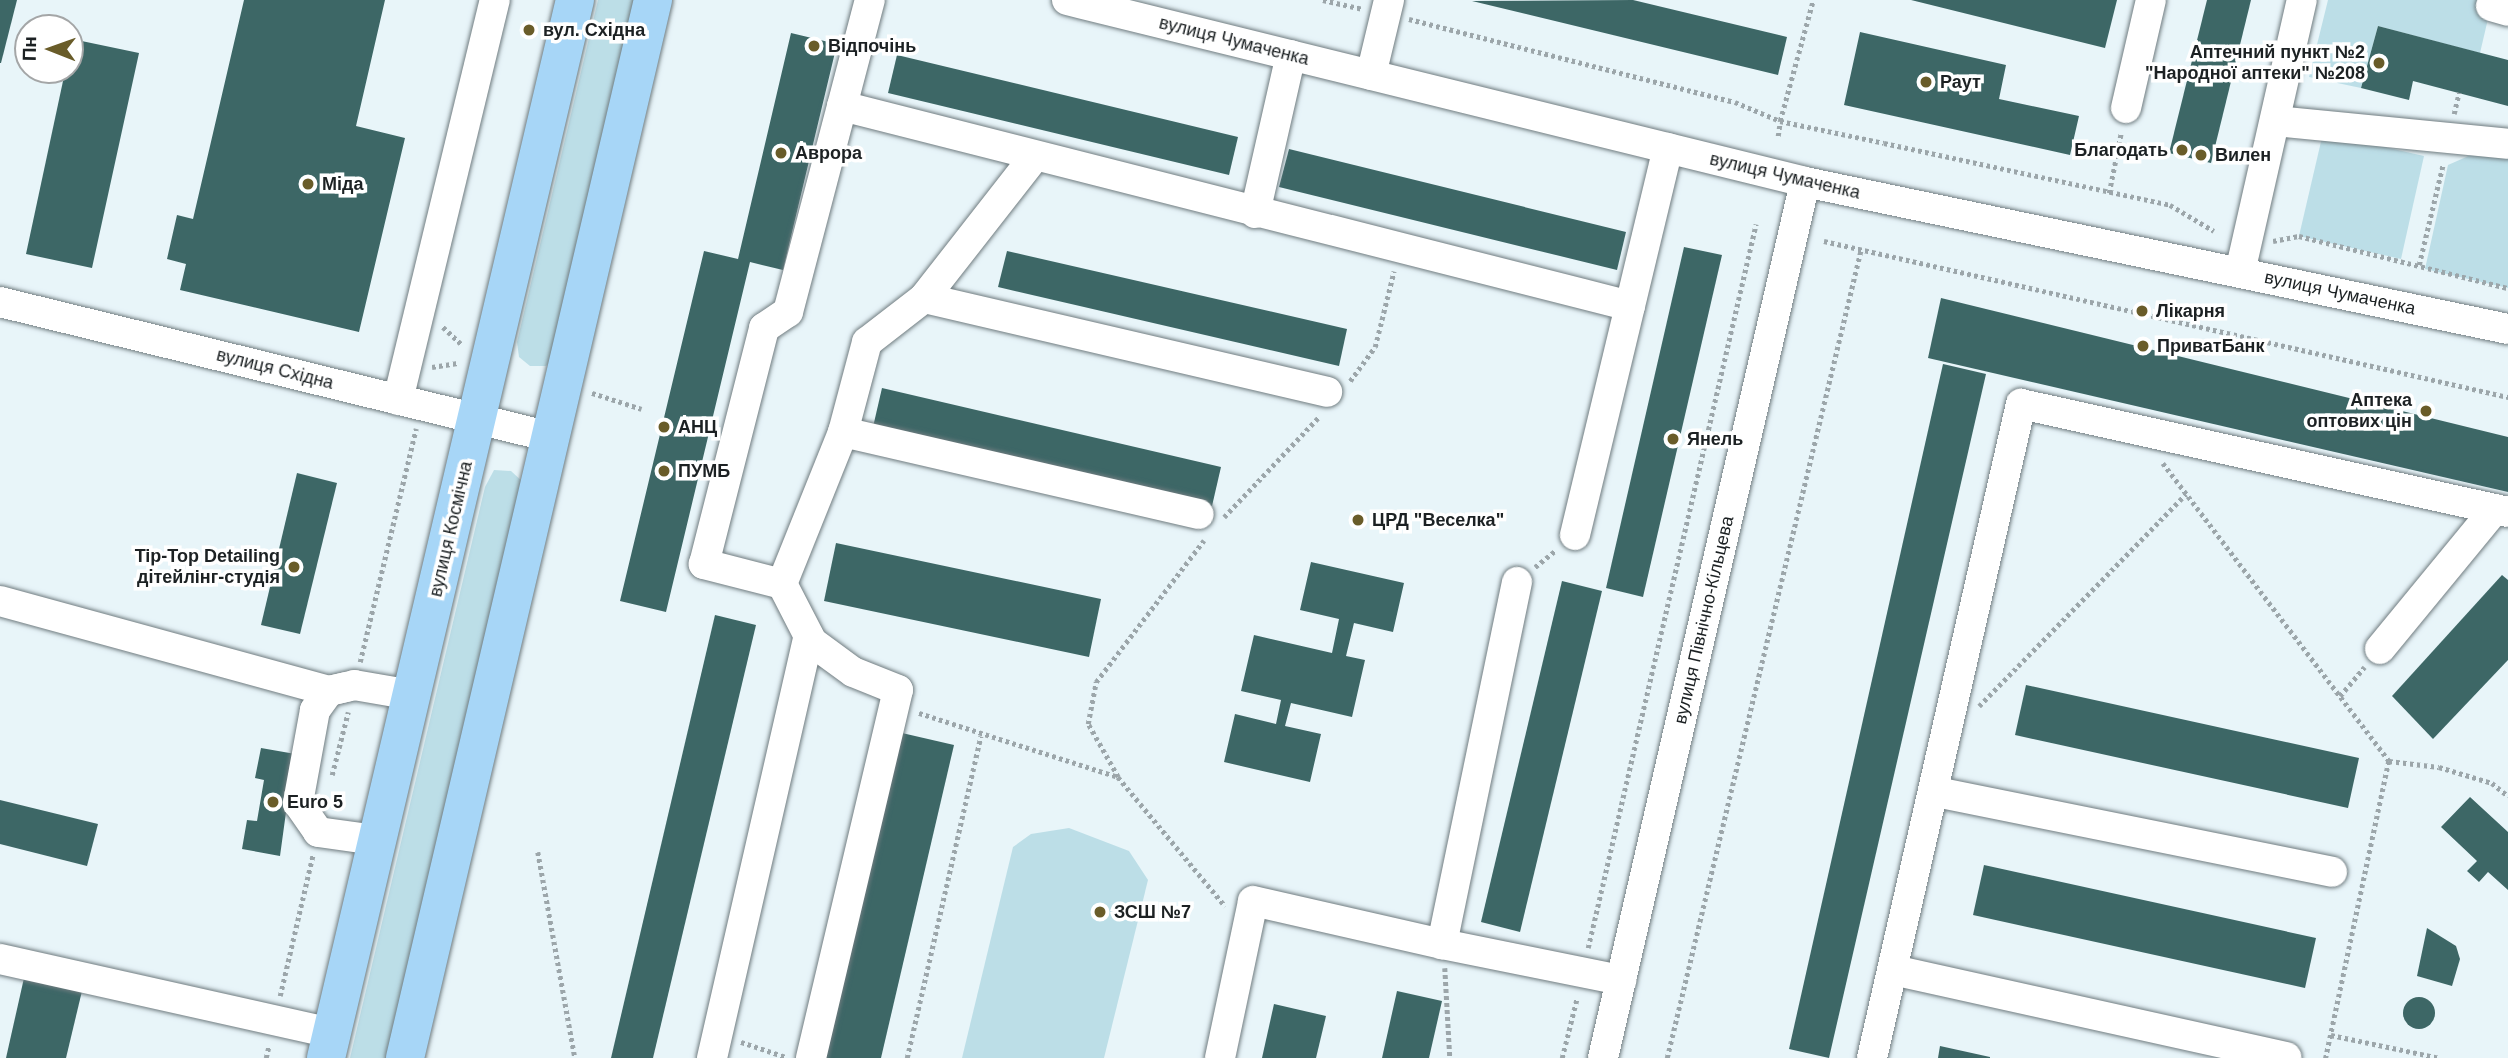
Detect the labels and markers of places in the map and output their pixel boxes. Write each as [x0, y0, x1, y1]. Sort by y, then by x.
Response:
place label: вул. Східна [543, 19, 645, 41]
marker: вул. Східна [521, 22, 537, 38]
place label: Відпочінь [828, 35, 916, 57]
marker: Відпочінь [806, 38, 822, 54]
place label: Аптечний пункт №2 "Народної аптеки" №208 [2145, 42, 2365, 84]
marker: Аптечний пункт №2 "Народної аптеки" №208 [2371, 55, 2387, 71]
place label: Раут [1940, 71, 1981, 93]
marker: Раут [1918, 74, 1934, 90]
place label: Благодать [2074, 139, 2168, 161]
place label: Аврора [795, 142, 862, 164]
marker: Благодать [2174, 142, 2190, 158]
place label: Вилен [2215, 144, 2271, 166]
marker: Аврора [773, 145, 789, 161]
marker: Вилен [2193, 147, 2209, 163]
place label: Міда [322, 173, 363, 195]
marker: Міда [300, 176, 316, 192]
place label: Лікарня [2156, 300, 2225, 322]
marker: Лікарня [2134, 303, 2150, 319]
place label: ПриватБанк [2157, 335, 2264, 357]
marker: ПриватБанк [2135, 338, 2151, 354]
place label: Аптека оптових цін [2306, 390, 2412, 432]
marker: Аптека оптових цін [2418, 403, 2434, 419]
place label: АНЦ [678, 416, 717, 438]
marker: АНЦ [656, 419, 672, 435]
place label: Янель [1687, 428, 1743, 450]
marker: Янель [1665, 431, 1681, 447]
place label: ПУМБ [678, 460, 730, 482]
marker: ПУМБ [656, 463, 672, 479]
place label: ЦРД "Веселка" [1372, 509, 1504, 531]
marker: ЦРД "Веселка" [1350, 512, 1366, 528]
place label: Tip-Top Detailing дітейлiнг-студiя [135, 546, 280, 588]
marker: Tip-Top Detailing дітейлiнг-студiя [286, 559, 302, 575]
place label: Euro 5 [287, 791, 343, 813]
marker: Euro 5 [265, 794, 281, 810]
place label: ЗСШ №7 [1114, 901, 1191, 923]
marker: ЗСШ №7 [1092, 904, 1108, 920]

